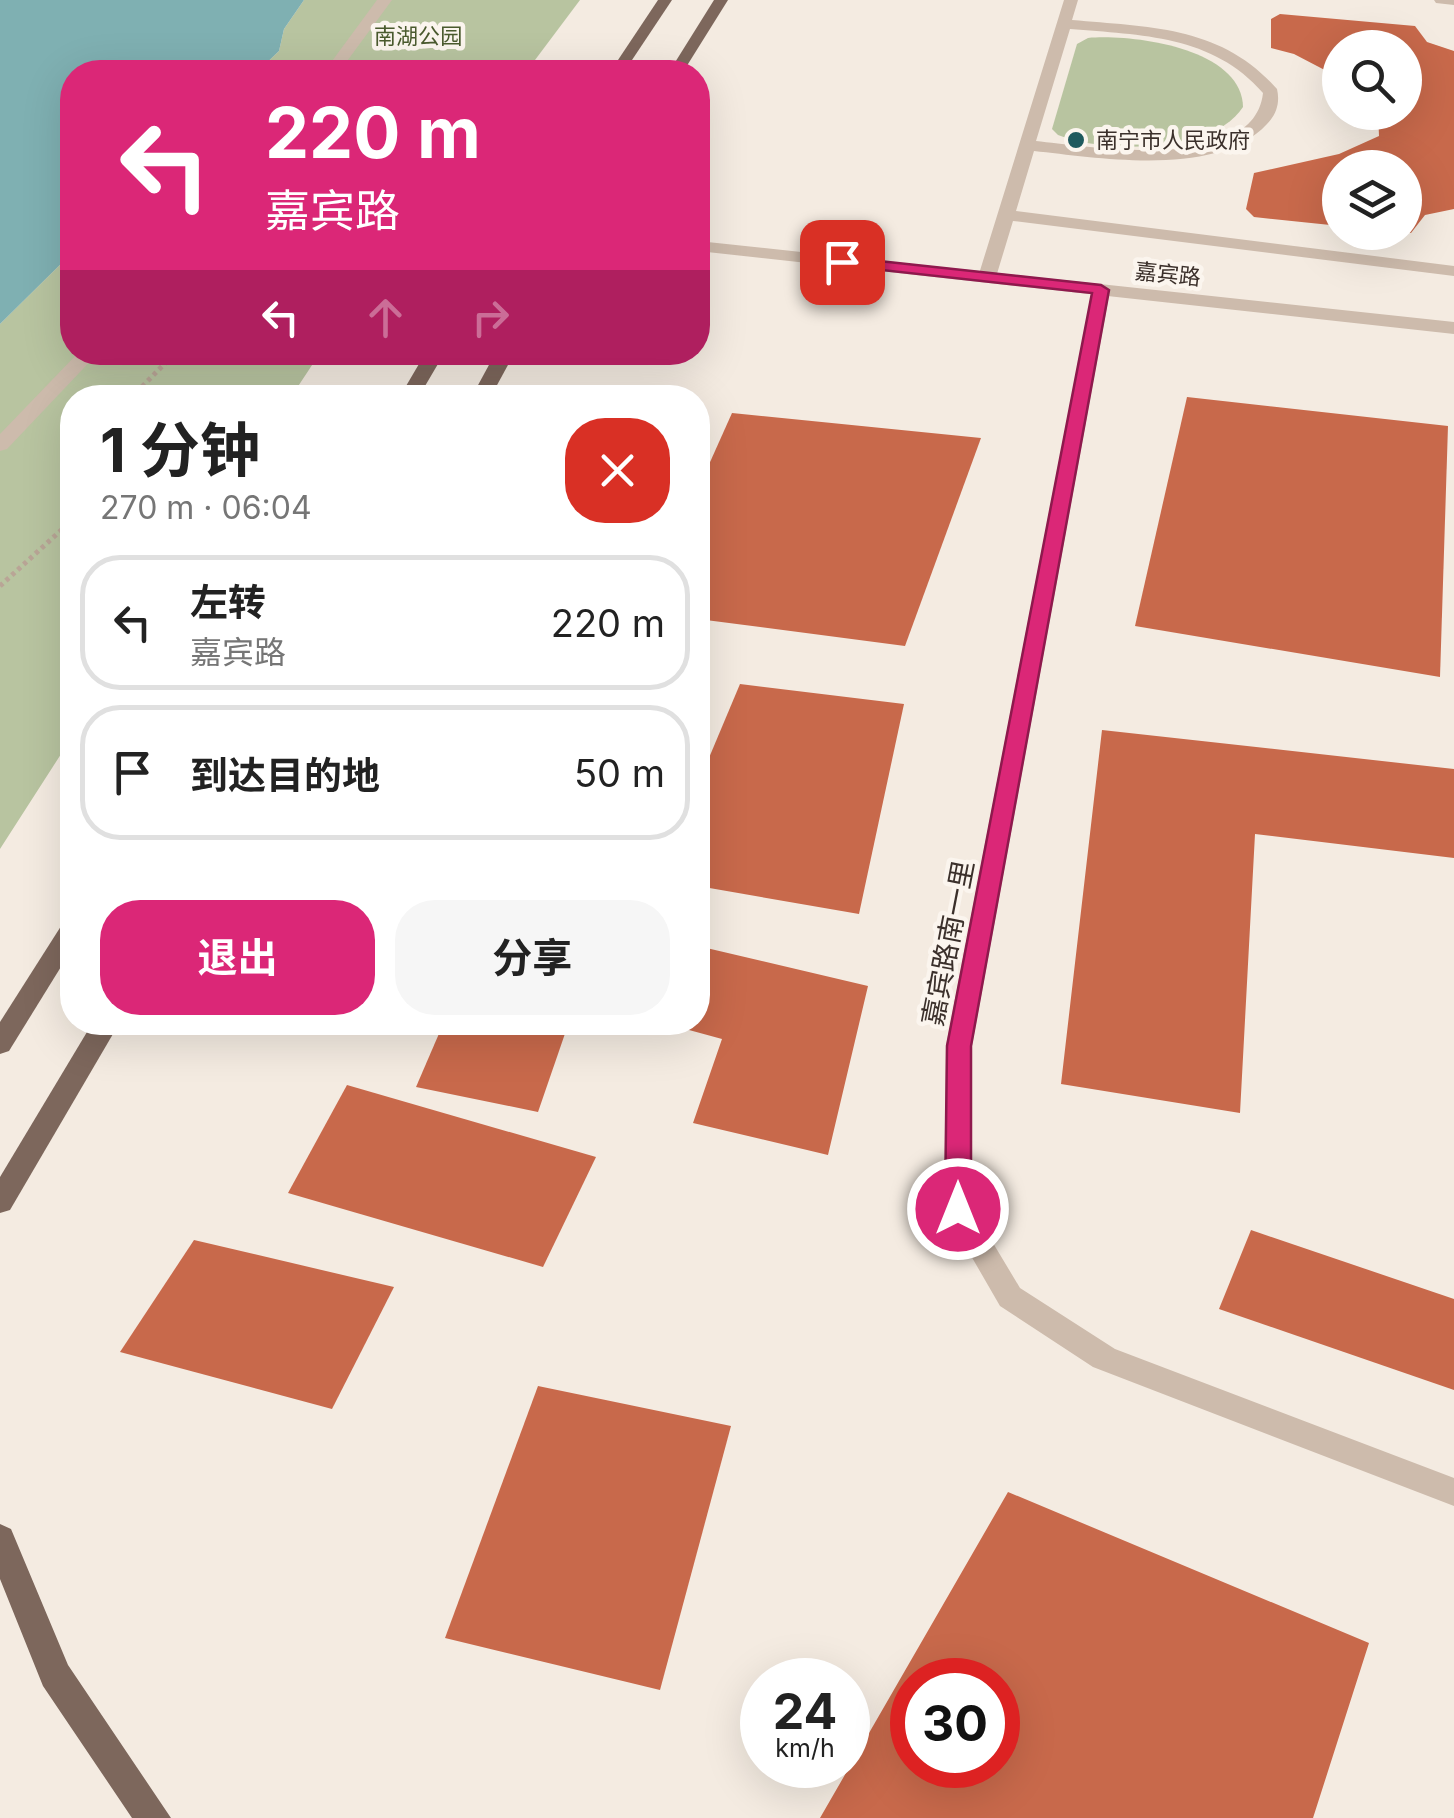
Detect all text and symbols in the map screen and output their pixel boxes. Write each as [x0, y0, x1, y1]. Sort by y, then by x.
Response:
park label: 南湖公园 [374, 23, 462, 49]
map controls [1322, 30, 1422, 250]
button: search [1322, 30, 1422, 130]
text: 220 m [265, 90, 481, 175]
icon: left [100, 100, 230, 230]
place label: 南宁市人民政府 [1096, 127, 1250, 153]
marker: 南宁市人民政府 [1065, 129, 1087, 151]
button: layers [1322, 150, 1422, 250]
text: 嘉宾路 [265, 183, 400, 238]
pin [800, 220, 885, 305]
icon: arrive [815, 235, 870, 290]
street label: 嘉宾路 [1134, 258, 1202, 290]
icon: left [253, 290, 308, 345]
icon: ahead [358, 290, 413, 345]
icon: right [463, 290, 518, 345]
text: 1 分钟 [100, 414, 260, 486]
button: close [565, 418, 670, 523]
text: 270 m · 06:04 [100, 488, 312, 527]
text: 左转 [190, 579, 266, 625]
icon: left [105, 595, 160, 650]
text: 220 m [551, 600, 665, 646]
text: 嘉宾路 [190, 633, 286, 672]
icon: arrive [105, 745, 160, 800]
text: 50 m [574, 750, 665, 796]
text: 到达目的地 [190, 752, 380, 798]
street label: 嘉宾路南一里 [915, 857, 981, 1029]
button: 退出 [100, 900, 375, 1015]
button: 分享 [395, 900, 670, 1015]
position arrow [906, 1157, 1010, 1261]
speed limit sign: 30 [890, 1658, 1020, 1788]
text: 24 [773, 1681, 837, 1741]
text: km/h [775, 1733, 835, 1763]

